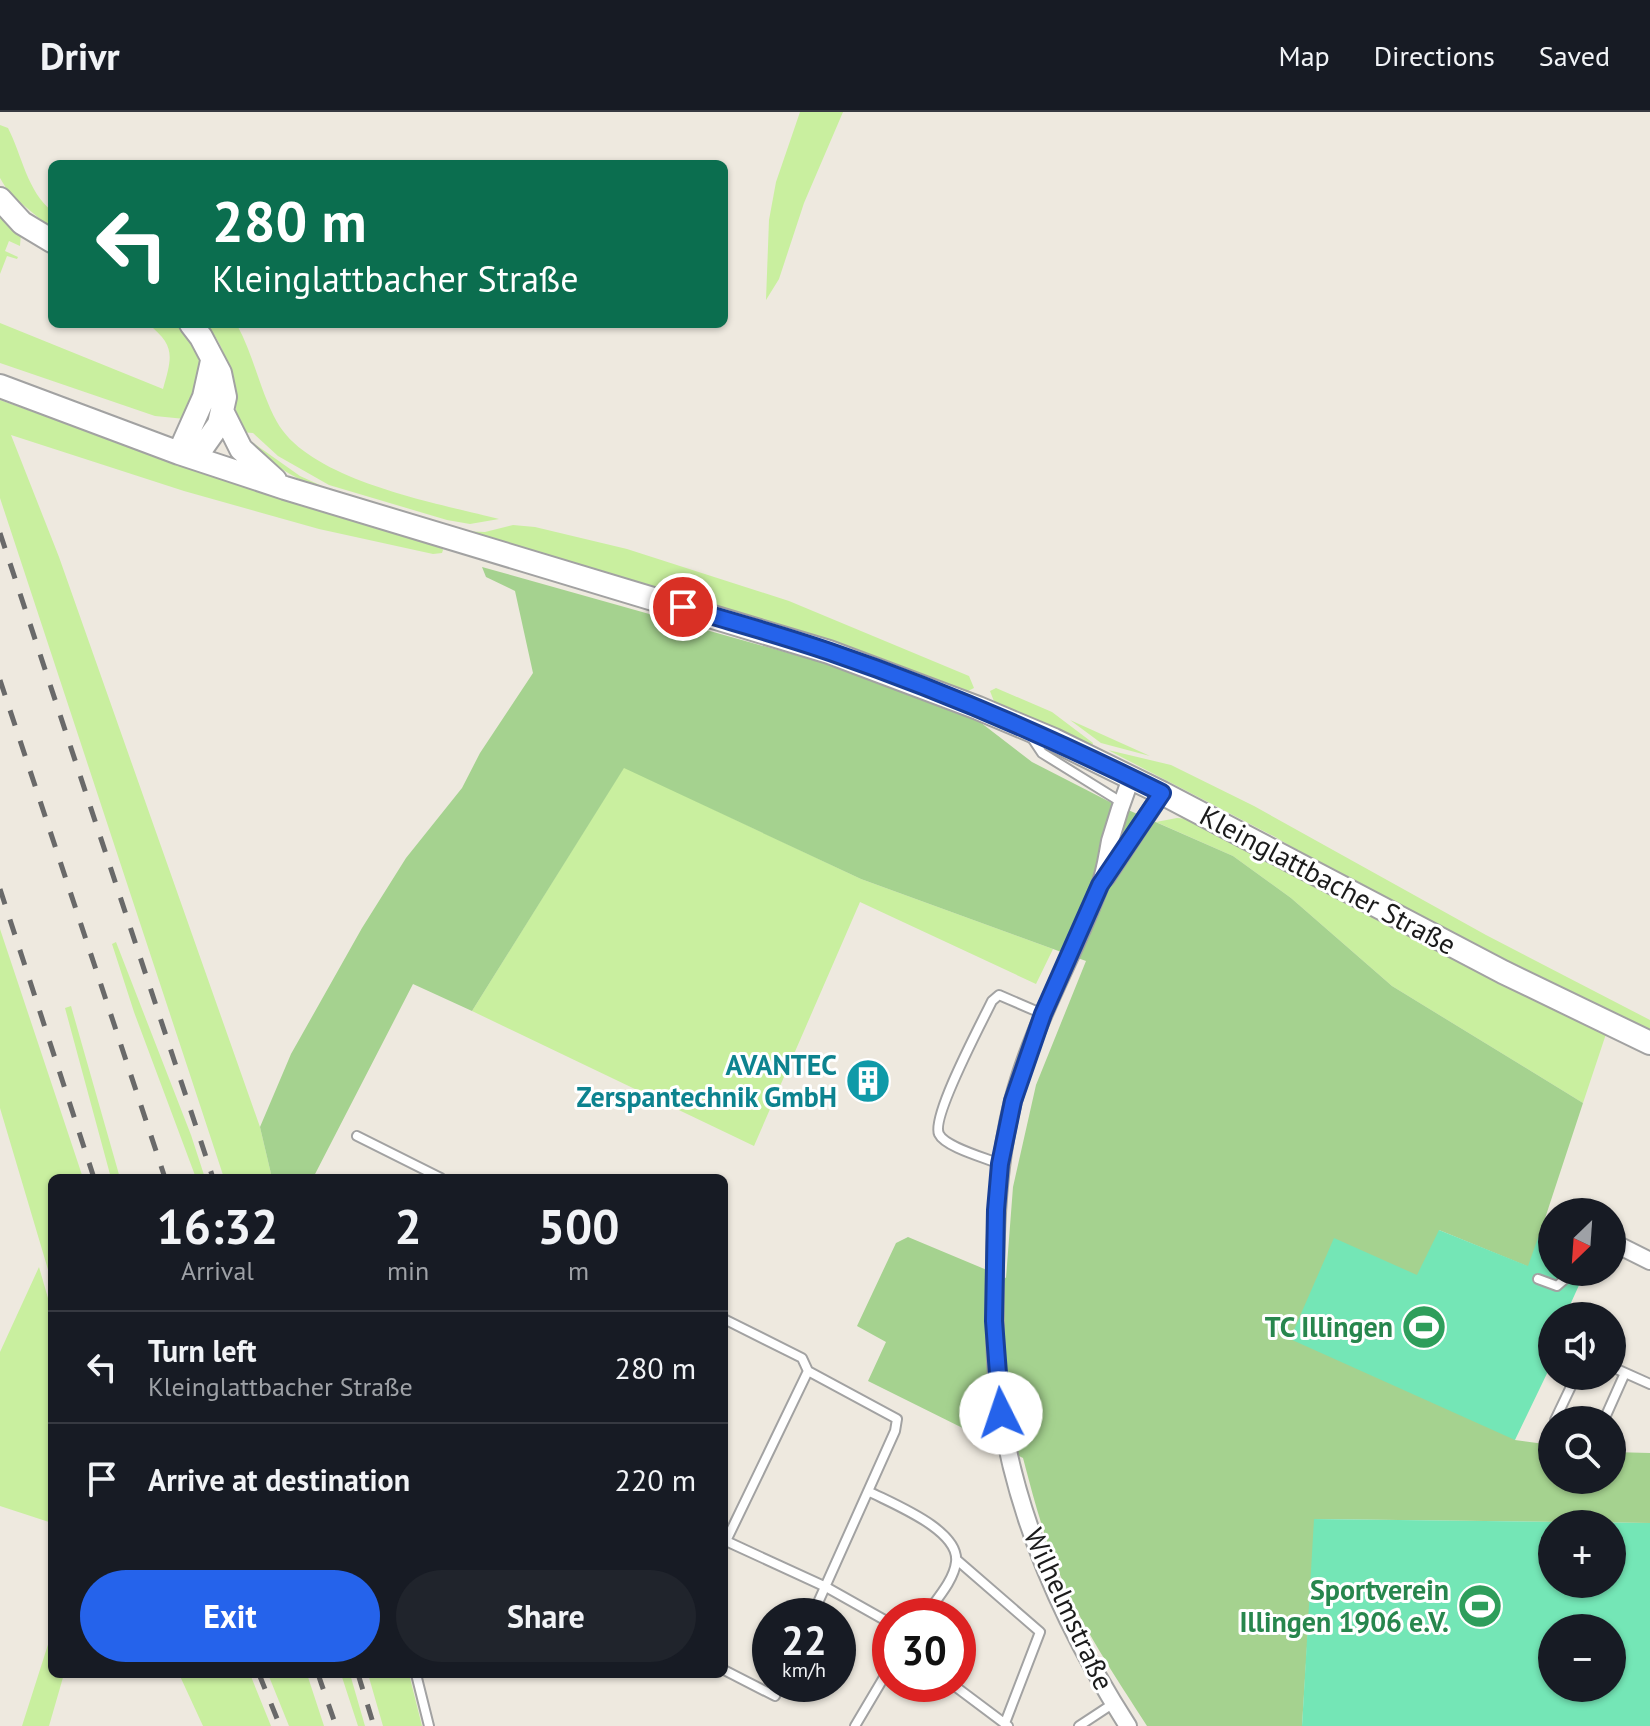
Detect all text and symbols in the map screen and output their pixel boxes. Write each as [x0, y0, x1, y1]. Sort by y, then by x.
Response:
text: Drivr [40, 31, 120, 80]
text: Map [1279, 37, 1330, 74]
text: Directions [1374, 37, 1495, 74]
text: Saved [1539, 37, 1610, 74]
text: 280 m [212, 185, 367, 257]
icon: left [80, 192, 184, 296]
text: Kleinglattbacher Straße [212, 255, 579, 302]
pin [649, 573, 717, 641]
icon: arrive [661, 585, 705, 629]
street label: Kleinglattbacher Straße [1194, 796, 1463, 963]
place label: AVANTEC Zerspantechnik GmbH [576, 1046, 837, 1115]
building icon: AVANTEC Zerspantechnik GmbH [844, 1057, 892, 1105]
text: 16:32 [157, 1195, 278, 1257]
text: 2 [394, 1195, 422, 1257]
text: 500 [538, 1195, 619, 1257]
north arrow [1538, 1198, 1626, 1286]
map controls [1538, 1198, 1626, 1702]
text: Arrival [181, 1254, 254, 1287]
text: min [387, 1254, 429, 1287]
text: m [568, 1254, 589, 1287]
button: sound [1538, 1302, 1626, 1390]
sports icon: TC Illingen [1400, 1303, 1448, 1351]
place label: TC Illingen [1265, 1308, 1393, 1345]
text: Turn left [148, 1331, 256, 1370]
icon: left [80, 1345, 124, 1389]
text: 280 m [615, 1348, 696, 1387]
text: Kleinglattbacher Straße [148, 1370, 413, 1403]
position arrow [959, 1371, 1043, 1455]
button: search [1538, 1406, 1626, 1494]
icon: arrive [80, 1457, 124, 1501]
text: Arrive at destination [148, 1460, 410, 1499]
text: 220 m [615, 1460, 696, 1499]
button: + [1538, 1510, 1626, 1598]
street label: Wilhelmstraße [1016, 1522, 1123, 1696]
button: Exit [80, 1570, 380, 1662]
button: Share [396, 1570, 696, 1662]
place label: Sportverein Illingen 1906 e.V. [1240, 1571, 1449, 1640]
sports icon: Sportverein Illingen 1906 e.V. [1456, 1582, 1504, 1630]
speed limit sign: 30 [872, 1598, 976, 1702]
text: 22 [781, 1614, 827, 1666]
button: − [1538, 1614, 1626, 1702]
text: km/h [782, 1657, 826, 1683]

